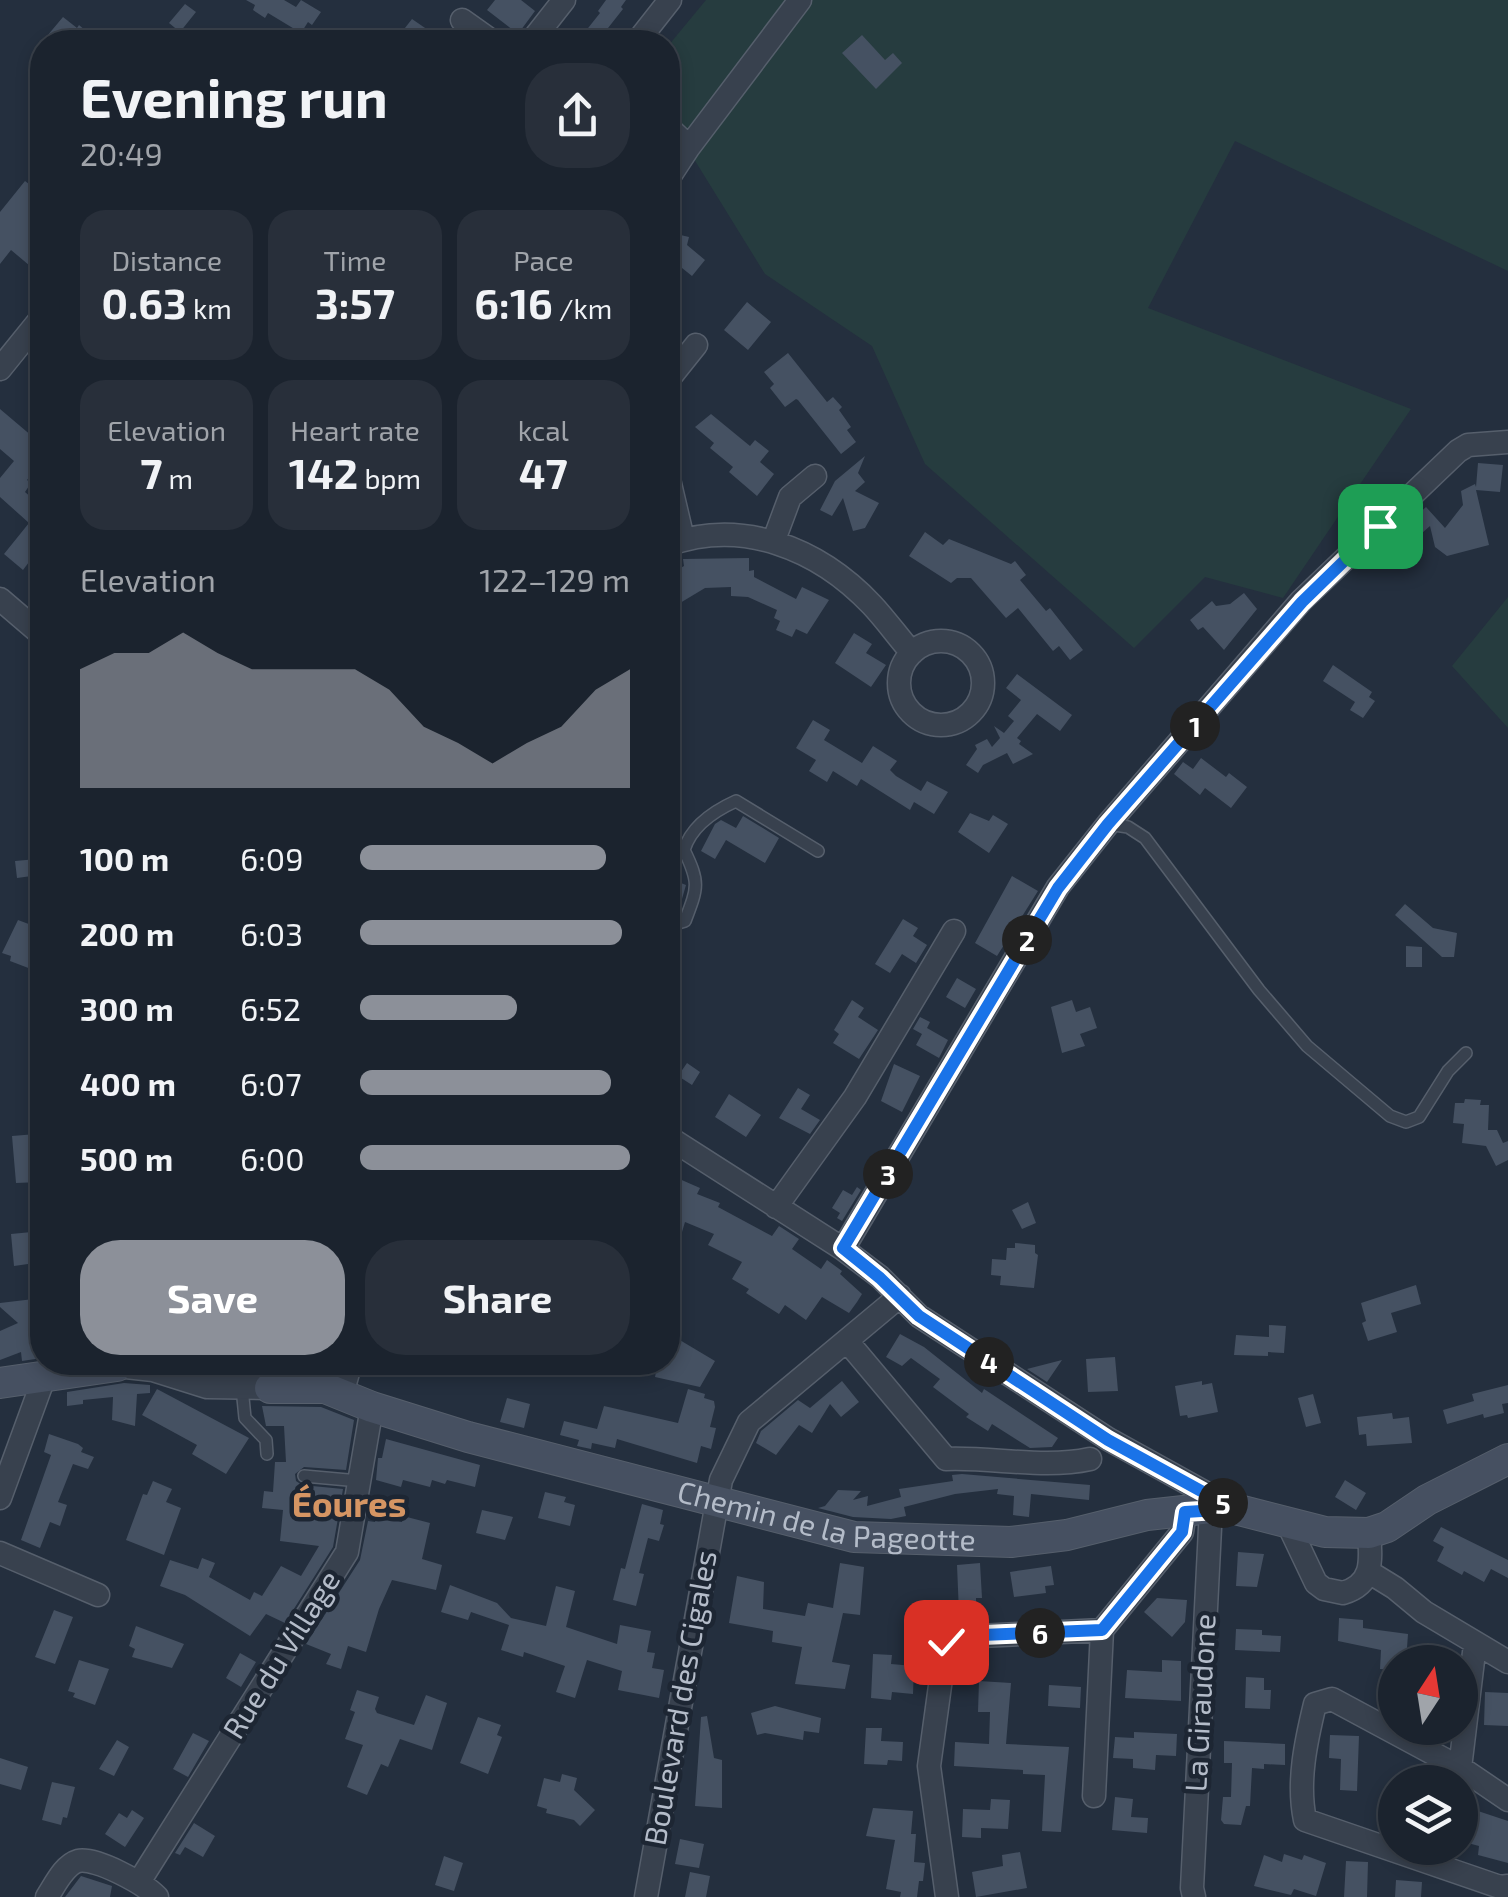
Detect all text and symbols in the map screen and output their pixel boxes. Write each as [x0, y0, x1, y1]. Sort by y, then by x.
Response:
text: Evening run [80, 63, 388, 129]
button: share [525, 63, 630, 168]
text: 20:49 [80, 134, 163, 172]
text: Distance [111, 243, 222, 277]
text: Time [324, 243, 386, 277]
text: Pace [513, 243, 573, 277]
text: 0.63 [101, 277, 187, 327]
text: 3:57 [315, 277, 395, 327]
text: 6:16 [474, 277, 553, 327]
text: km [187, 291, 232, 325]
text: /km [553, 291, 612, 325]
text: Elevation [107, 413, 226, 447]
text: Heart rate [290, 413, 420, 447]
text: kcal [518, 413, 569, 447]
text: 7 [140, 447, 162, 497]
text: 142 [289, 447, 358, 497]
text: 47 [519, 447, 568, 497]
text: m [162, 461, 193, 495]
text: bpm [358, 461, 421, 495]
pin [1338, 484, 1423, 569]
icon: arrive [1353, 499, 1408, 554]
text: Elevation [80, 560, 216, 598]
text: 122–129 m [479, 560, 630, 598]
pin: 1 [1170, 701, 1220, 751]
text: 1 [1189, 709, 1201, 743]
text: 100 m [80, 839, 169, 877]
text: 6:09 [240, 839, 303, 877]
text: 200 m [80, 914, 174, 952]
text: 6:03 [240, 914, 303, 952]
pin: 2 [1002, 915, 1052, 965]
text: 2 [1019, 923, 1035, 957]
text: 300 m [80, 989, 174, 1027]
text: 6:52 [240, 989, 301, 1027]
text: 400 m [80, 1064, 176, 1102]
text: 6:07 [240, 1064, 302, 1102]
text: 500 m [80, 1139, 173, 1177]
text: 6:00 [240, 1139, 304, 1177]
pin: 3 [863, 1149, 913, 1199]
text: 3 [880, 1157, 896, 1191]
button: Save [80, 1240, 345, 1355]
button: Share [365, 1240, 630, 1355]
pin: 4 [964, 1337, 1014, 1387]
text: 4 [980, 1345, 998, 1379]
street label: Chemin de la Pageotte [674, 1472, 976, 1557]
pin: 5 [1198, 1478, 1248, 1528]
district label: Éoures [292, 1482, 406, 1524]
text: 5 [1215, 1486, 1231, 1520]
street label: Boulevard des Cigales [635, 1547, 723, 1848]
street label: Rue du Village [214, 1563, 346, 1745]
pin [904, 1600, 989, 1685]
pin: 6 [1015, 1608, 1065, 1658]
street label: La Giraudone [1176, 1613, 1222, 1793]
icon: check [919, 1615, 974, 1670]
text: 6 [1032, 1616, 1048, 1650]
north arrow [1378, 1645, 1478, 1745]
map controls [1378, 1645, 1478, 1865]
button: layers [1378, 1765, 1478, 1865]

